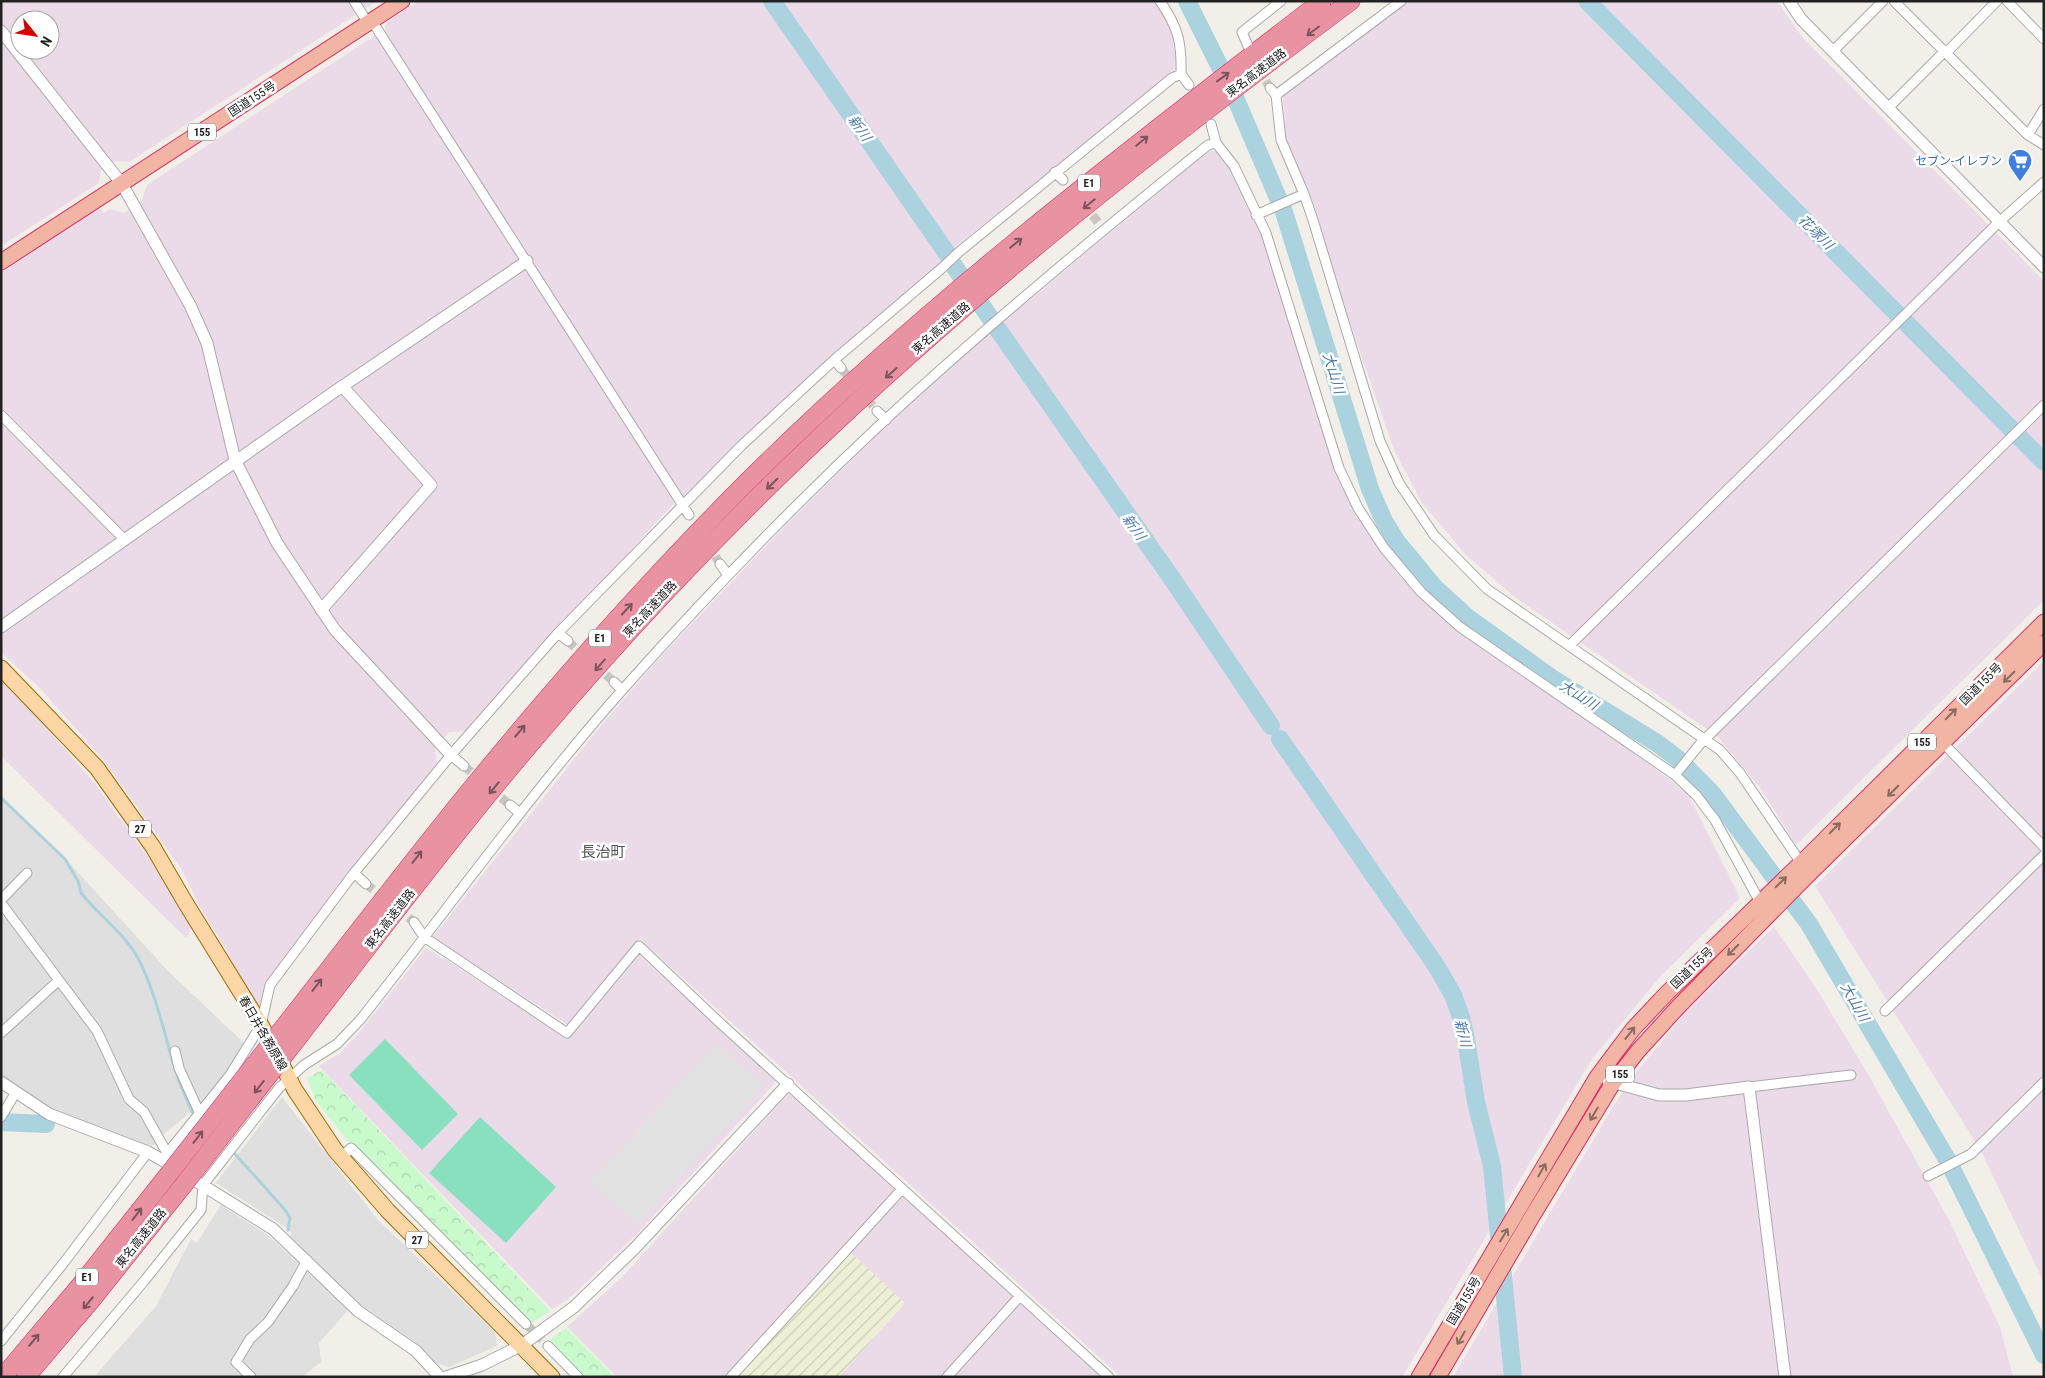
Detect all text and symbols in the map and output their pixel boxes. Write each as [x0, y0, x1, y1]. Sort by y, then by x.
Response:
north arrow [10, 10, 60, 60]
one-way arrow [1307, 25, 1320, 36]
text: N [37, 34, 55, 49]
street label: 東名高速道路 [1223, 46, 1289, 100]
one-way arrow [1215, 72, 1229, 83]
street label: 国道155号 [226, 78, 278, 120]
water label: 新川 [845, 112, 876, 146]
road number: 155 [188, 124, 216, 140]
one-way arrow [1135, 135, 1148, 146]
supermarket icon: セブン-イレブン [2007, 148, 2033, 182]
place label: セブン-イレブン [1915, 154, 2002, 168]
road number: E1 [1078, 174, 1100, 192]
one-way arrow [1083, 198, 1096, 209]
water label: 花塚川 [1795, 211, 1838, 254]
one-way arrow [1009, 238, 1022, 249]
street label: 東名高速道路 [909, 299, 973, 357]
water label: 大山川 [1320, 351, 1348, 397]
one-way arrow [884, 367, 897, 379]
one-way arrow [766, 478, 778, 490]
water label: 新川 [1119, 511, 1150, 545]
street label: 東名高速道路 [620, 578, 680, 640]
one-way arrow [621, 602, 633, 615]
road number: E1 [589, 630, 611, 646]
one-way arrow [595, 658, 606, 671]
street label: 国道155号 [1957, 660, 2005, 708]
one-way arrow [2003, 671, 2015, 683]
water label: 大山川 [1557, 677, 1603, 714]
one-way arrow [1944, 708, 1957, 720]
one-way arrow [514, 724, 525, 737]
road number: 155 [1908, 734, 1936, 750]
one-way arrow [488, 782, 500, 795]
one-way arrow [1887, 785, 1899, 797]
road number: 27 [129, 821, 151, 838]
one-way arrow [1829, 823, 1841, 835]
district label: 長治町 [580, 843, 626, 861]
one-way arrow [412, 851, 423, 864]
one-way arrow [1774, 876, 1787, 888]
street label: 東名高速道路 [362, 886, 418, 952]
street label: 国道155号 [1668, 944, 1716, 992]
one-way arrow [1727, 944, 1739, 957]
one-way arrow [312, 978, 322, 992]
water label: 大山川 [1838, 980, 1873, 1026]
street label: 春日井各務原線 [236, 993, 290, 1073]
water label: 新川 [1452, 1017, 1475, 1050]
one-way arrow [1624, 1027, 1635, 1040]
road number: 155 [1606, 1066, 1634, 1082]
one-way arrow [254, 1080, 264, 1094]
one-way arrow [1589, 1106, 1599, 1120]
one-way arrow [192, 1130, 203, 1143]
one-way arrow [1538, 1163, 1548, 1178]
street label: 東名高速道路 [113, 1206, 169, 1270]
one-way arrow [131, 1207, 142, 1220]
one-way arrow [1499, 1228, 1509, 1242]
road number: 27 [406, 1232, 428, 1248]
road number: E1 [76, 1268, 98, 1286]
street label: 国道155号 [1444, 1274, 1484, 1328]
one-way arrow [83, 1296, 94, 1309]
one-way arrow [1455, 1330, 1465, 1344]
one-way arrow [29, 1333, 40, 1346]

